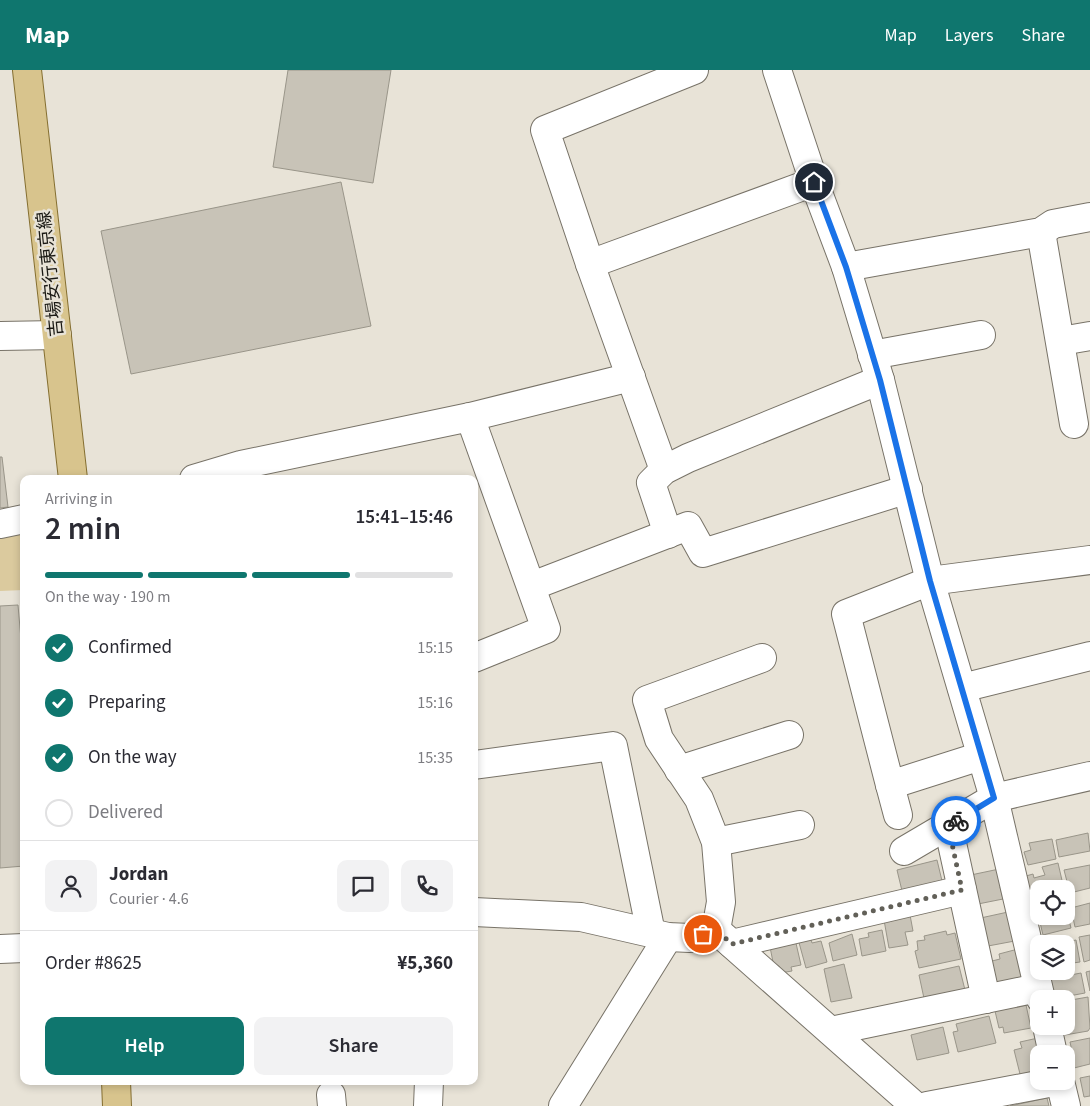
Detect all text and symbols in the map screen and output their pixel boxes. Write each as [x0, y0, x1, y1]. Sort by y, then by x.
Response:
text: Map [25, 18, 70, 53]
text: Map [885, 23, 917, 48]
text: Layers [945, 23, 994, 48]
text: Share [1022, 23, 1065, 48]
pin [793, 161, 835, 203]
icon: home [800, 168, 828, 196]
street label: 吉場安行東京線 [31, 210, 70, 338]
text: Arriving in [45, 488, 113, 510]
text: 15:41–15:46 [355, 504, 453, 531]
text: 2 min [45, 506, 121, 552]
text: On the way · 190 m [45, 586, 170, 608]
icon: check [45, 634, 73, 662]
text: Confirmed [88, 634, 172, 661]
text: 15:15 [417, 637, 453, 659]
icon: check [45, 689, 73, 717]
text: Preparing [88, 689, 166, 716]
text: 15:16 [417, 692, 453, 714]
icon: check [45, 744, 73, 772]
text: On the way [88, 744, 177, 771]
text: 15:35 [417, 747, 453, 769]
courier [931, 796, 981, 846]
text: Delivered [88, 799, 163, 826]
icon: bike [942, 807, 970, 835]
button: person [45, 860, 97, 912]
button: chat [337, 860, 389, 912]
button: phone [401, 860, 453, 912]
text: Jordan [109, 861, 168, 888]
map controls [1030, 880, 1075, 1090]
button: locate [1030, 880, 1075, 925]
text: Courier · 4.6 [109, 888, 189, 910]
pin [682, 913, 724, 955]
icon: bag [689, 920, 717, 948]
button: layers [1030, 935, 1075, 980]
text: Order #8625 [45, 950, 142, 977]
text: ¥5,360 [397, 950, 453, 977]
button: + [1030, 990, 1075, 1035]
button: Help [45, 1017, 244, 1075]
button: Share [254, 1017, 453, 1075]
button: − [1030, 1045, 1075, 1090]

